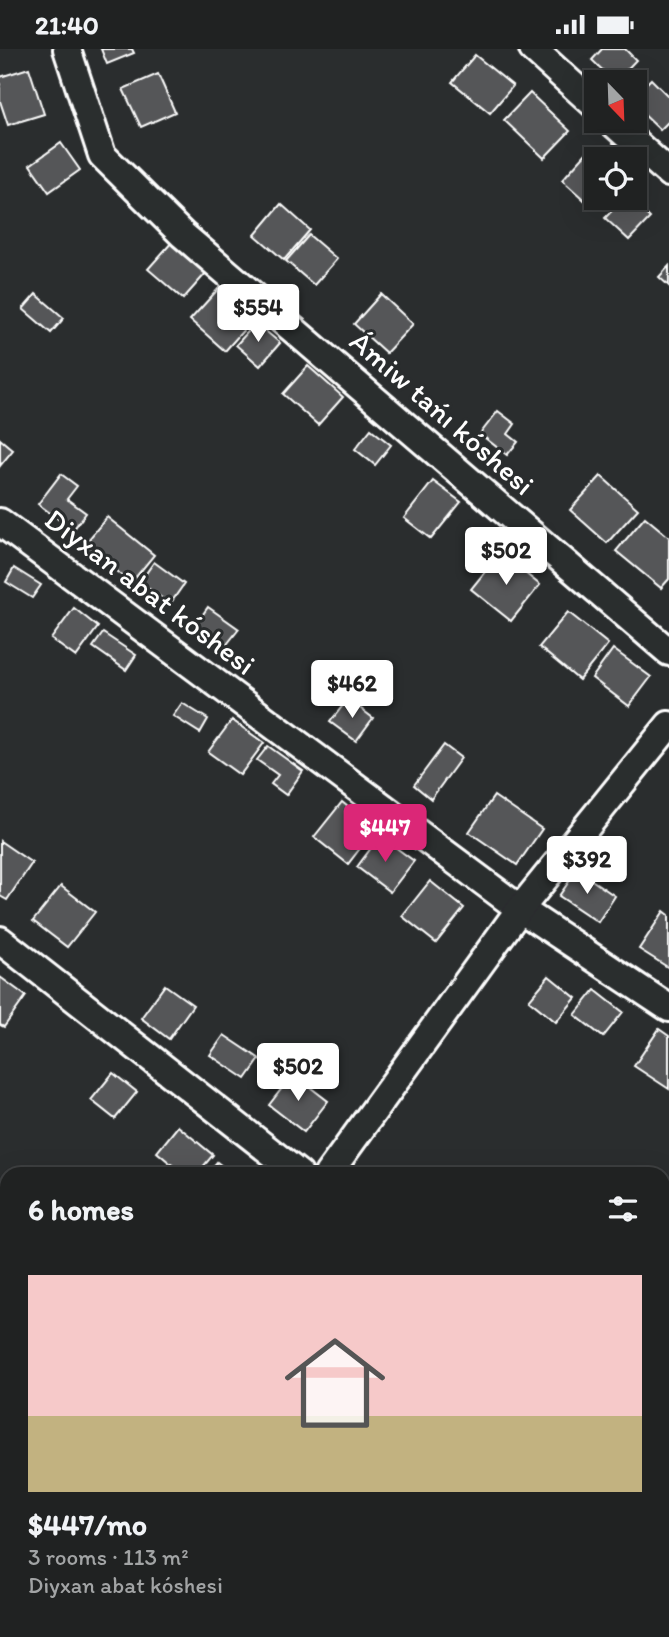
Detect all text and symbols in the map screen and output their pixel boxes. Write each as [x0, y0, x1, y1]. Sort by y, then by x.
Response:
text: 21:40 [35, 9, 99, 41]
north arrow [584, 70, 648, 133]
map controls [584, 70, 647, 210]
button: locate [584, 147, 647, 210]
pin: $554 [217, 285, 299, 344]
text: $554 [233, 293, 283, 321]
street label: Ámiw tańı kóshesi [343, 322, 542, 503]
street label: Diyxan abat kóshesi [38, 500, 263, 683]
pin: $502 [465, 527, 547, 587]
text: $502 [481, 536, 531, 564]
pin: $462 [311, 661, 393, 720]
text: $462 [327, 669, 377, 697]
pin: $447 [344, 805, 426, 864]
text: $447 [360, 813, 410, 841]
pin: $392 [546, 837, 628, 896]
text: $392 [563, 845, 611, 873]
pin: $502 [257, 1044, 339, 1103]
text: $502 [273, 1052, 323, 1080]
icon: filters [604, 1190, 642, 1228]
text: 6 homes [28, 1191, 134, 1228]
icon: home [272, 1320, 398, 1446]
text: $447/mo [28, 1506, 147, 1543]
text: 3 rooms · 113 m² [28, 1543, 189, 1571]
text: Diyxan abat kóshesi [28, 1571, 223, 1599]

